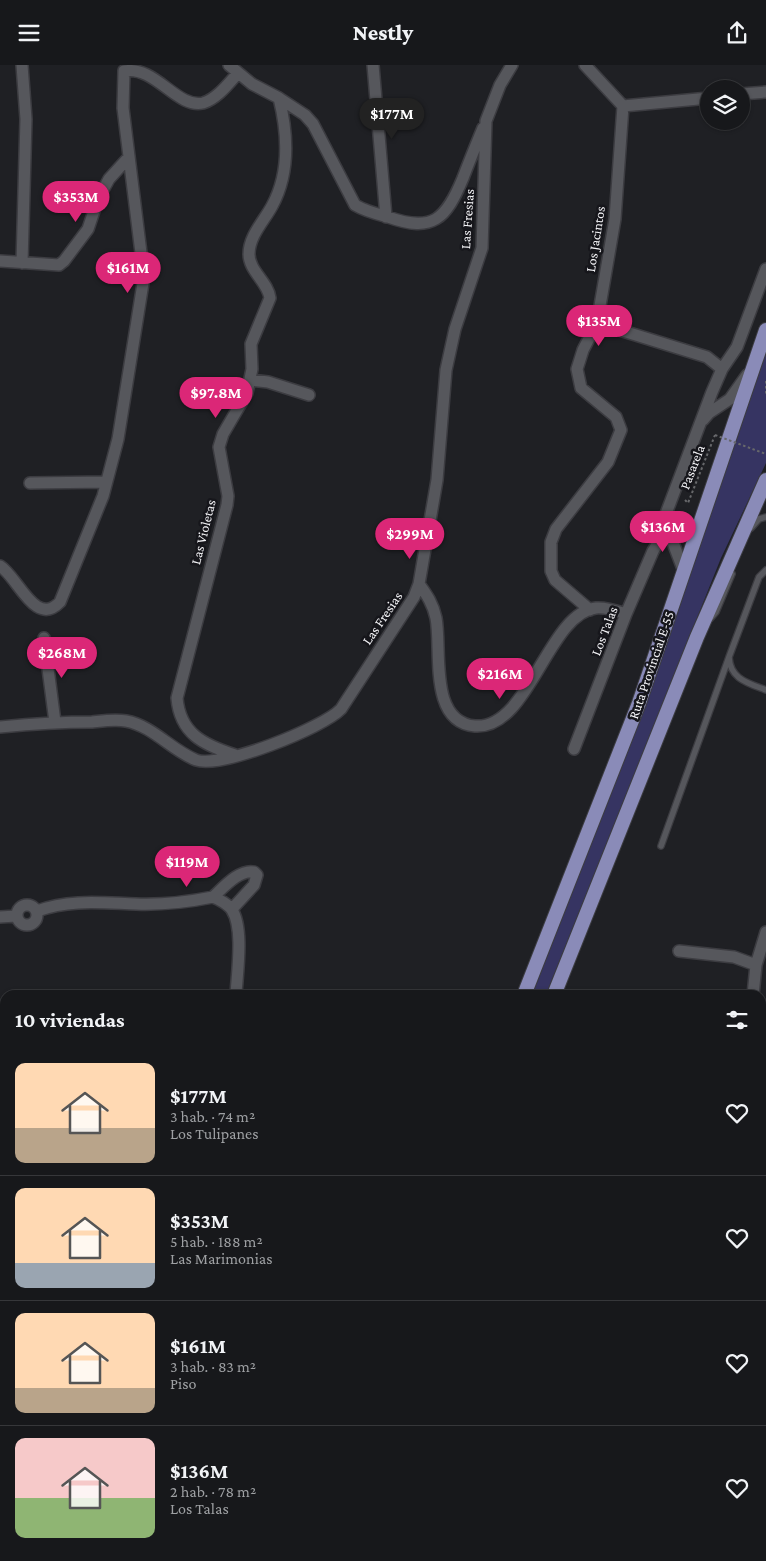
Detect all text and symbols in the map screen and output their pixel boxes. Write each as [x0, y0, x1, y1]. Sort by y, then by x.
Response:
icon: menu [15, 19, 43, 47]
icon: share [723, 19, 751, 47]
text: Nestly [353, 20, 413, 45]
map controls [700, 80, 750, 130]
button: layers [700, 80, 750, 130]
pin: $177M [357, 97, 427, 140]
text: $177M [370, 105, 414, 122]
pin: $353M [41, 181, 111, 223]
text: $353M [53, 188, 99, 205]
street label: Las Fresias [457, 188, 477, 250]
street label: Los Jacintos [582, 205, 608, 273]
pin: $161M [93, 251, 163, 294]
text: $161M [107, 259, 149, 276]
pin: $135M [564, 305, 634, 347]
text: $135M [577, 312, 621, 329]
pin: $97.8M [175, 377, 257, 419]
text: $97.8M [190, 384, 242, 401]
street label: Pasarela [676, 442, 708, 491]
street label: Las Violetas [187, 498, 219, 566]
pin: $136M [628, 511, 698, 553]
pin: $299M [375, 517, 445, 560]
text: $136M [641, 518, 685, 535]
text: $299M [386, 525, 434, 542]
street label: Las Fresias [358, 588, 406, 648]
street label: Los Talas [587, 604, 621, 658]
street label: Ruta Provincial E-55 [625, 609, 677, 721]
pin: $268M [27, 637, 97, 679]
text: $268M [38, 644, 86, 661]
pin: $216M [465, 657, 535, 700]
text: $216M [478, 665, 522, 682]
pin: $119M [152, 845, 222, 888]
text: $119M [166, 853, 208, 870]
icon: filters [723, 1006, 751, 1034]
text: 10 viviendas [15, 1008, 125, 1032]
icon: home [55, 1083, 115, 1143]
text: $177M [170, 1084, 227, 1108]
icon: heart [723, 1099, 751, 1127]
text: 3 hab. · 74 m² [170, 1108, 255, 1125]
text: Los Tulipanes [170, 1125, 258, 1142]
icon: home [55, 1208, 115, 1268]
text: $353M [170, 1209, 229, 1233]
icon: heart [723, 1224, 751, 1252]
text: 5 hab. · 188 m² [170, 1233, 263, 1250]
text: Las Marimonias [170, 1250, 273, 1267]
icon: home [55, 1333, 115, 1393]
text: $161M [170, 1334, 226, 1358]
icon: heart [723, 1349, 751, 1377]
text: 3 hab. · 83 m² [170, 1358, 256, 1375]
text: Piso [170, 1375, 196, 1392]
icon: home [55, 1458, 115, 1518]
text: $136M [170, 1459, 228, 1483]
icon: heart [723, 1474, 751, 1502]
text: 2 hab. · 78 m² [170, 1483, 256, 1500]
text: Los Talas [170, 1500, 229, 1517]

